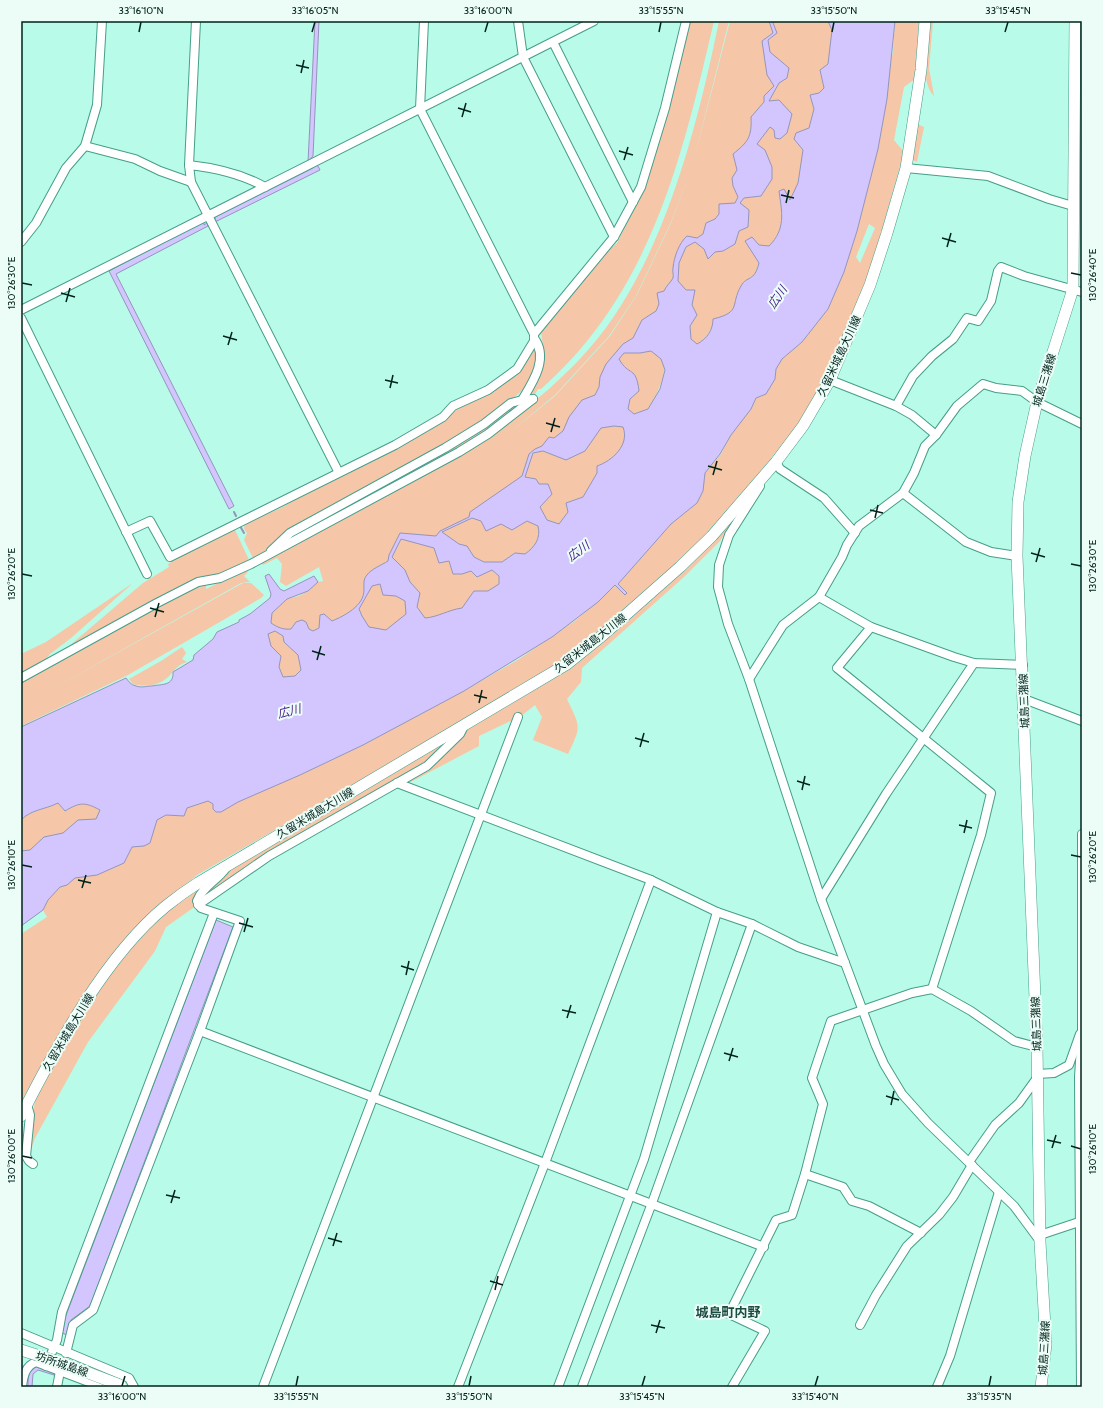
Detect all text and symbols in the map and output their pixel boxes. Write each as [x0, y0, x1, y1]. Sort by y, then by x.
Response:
text: 33°16'10"N [119, 4, 163, 17]
text: 33°16'05"N [291, 4, 339, 17]
text: 33°16'00"N [464, 4, 512, 17]
text: 33°15'55"N [638, 4, 684, 17]
text: 33°15'50"N [811, 4, 857, 17]
text: 33°15'45"N [985, 4, 1031, 17]
text: 130°26'40"E [1086, 248, 1099, 301]
text: 130°26'30"E [5, 256, 18, 309]
water label: 広川 [764, 281, 791, 311]
street label: 久留米城島大川線 [814, 313, 864, 399]
street label: 城島三潴線 [1029, 352, 1059, 408]
water label: 広川 [564, 537, 594, 564]
text: 130°26'30"E [1086, 539, 1099, 592]
text: 130°26'20"E [5, 547, 18, 600]
street label: 久留米城島大川線 [551, 610, 629, 676]
street label: 城島三潴線 [1016, 673, 1032, 729]
water label: 広川 [276, 700, 304, 721]
street label: 久留米城島大川線 [274, 784, 356, 842]
text: 130°26'20"E [1086, 830, 1099, 883]
text: 130°26'10"E [5, 839, 18, 890]
street label: 久留米城島大川線 [39, 991, 97, 1073]
street label: 城島三潴線 [1028, 996, 1044, 1052]
text: 130°26'10"E [1086, 1123, 1099, 1174]
text: 130°26'00"E [5, 1129, 18, 1183]
district label: 城島町内野 [695, 1304, 761, 1320]
street label: 城島三潴線 [1036, 1320, 1052, 1376]
street label: 坊所城島線 [34, 1348, 90, 1380]
text: 33°16'00"N [98, 1390, 146, 1403]
text: 33°15'55"N [273, 1390, 319, 1403]
text: 33°15'50"N [446, 1390, 492, 1403]
text: 33°15'45"N [619, 1390, 665, 1403]
text: 33°15'40"N [792, 1390, 838, 1403]
text: 33°15'35"N [966, 1390, 1012, 1403]

